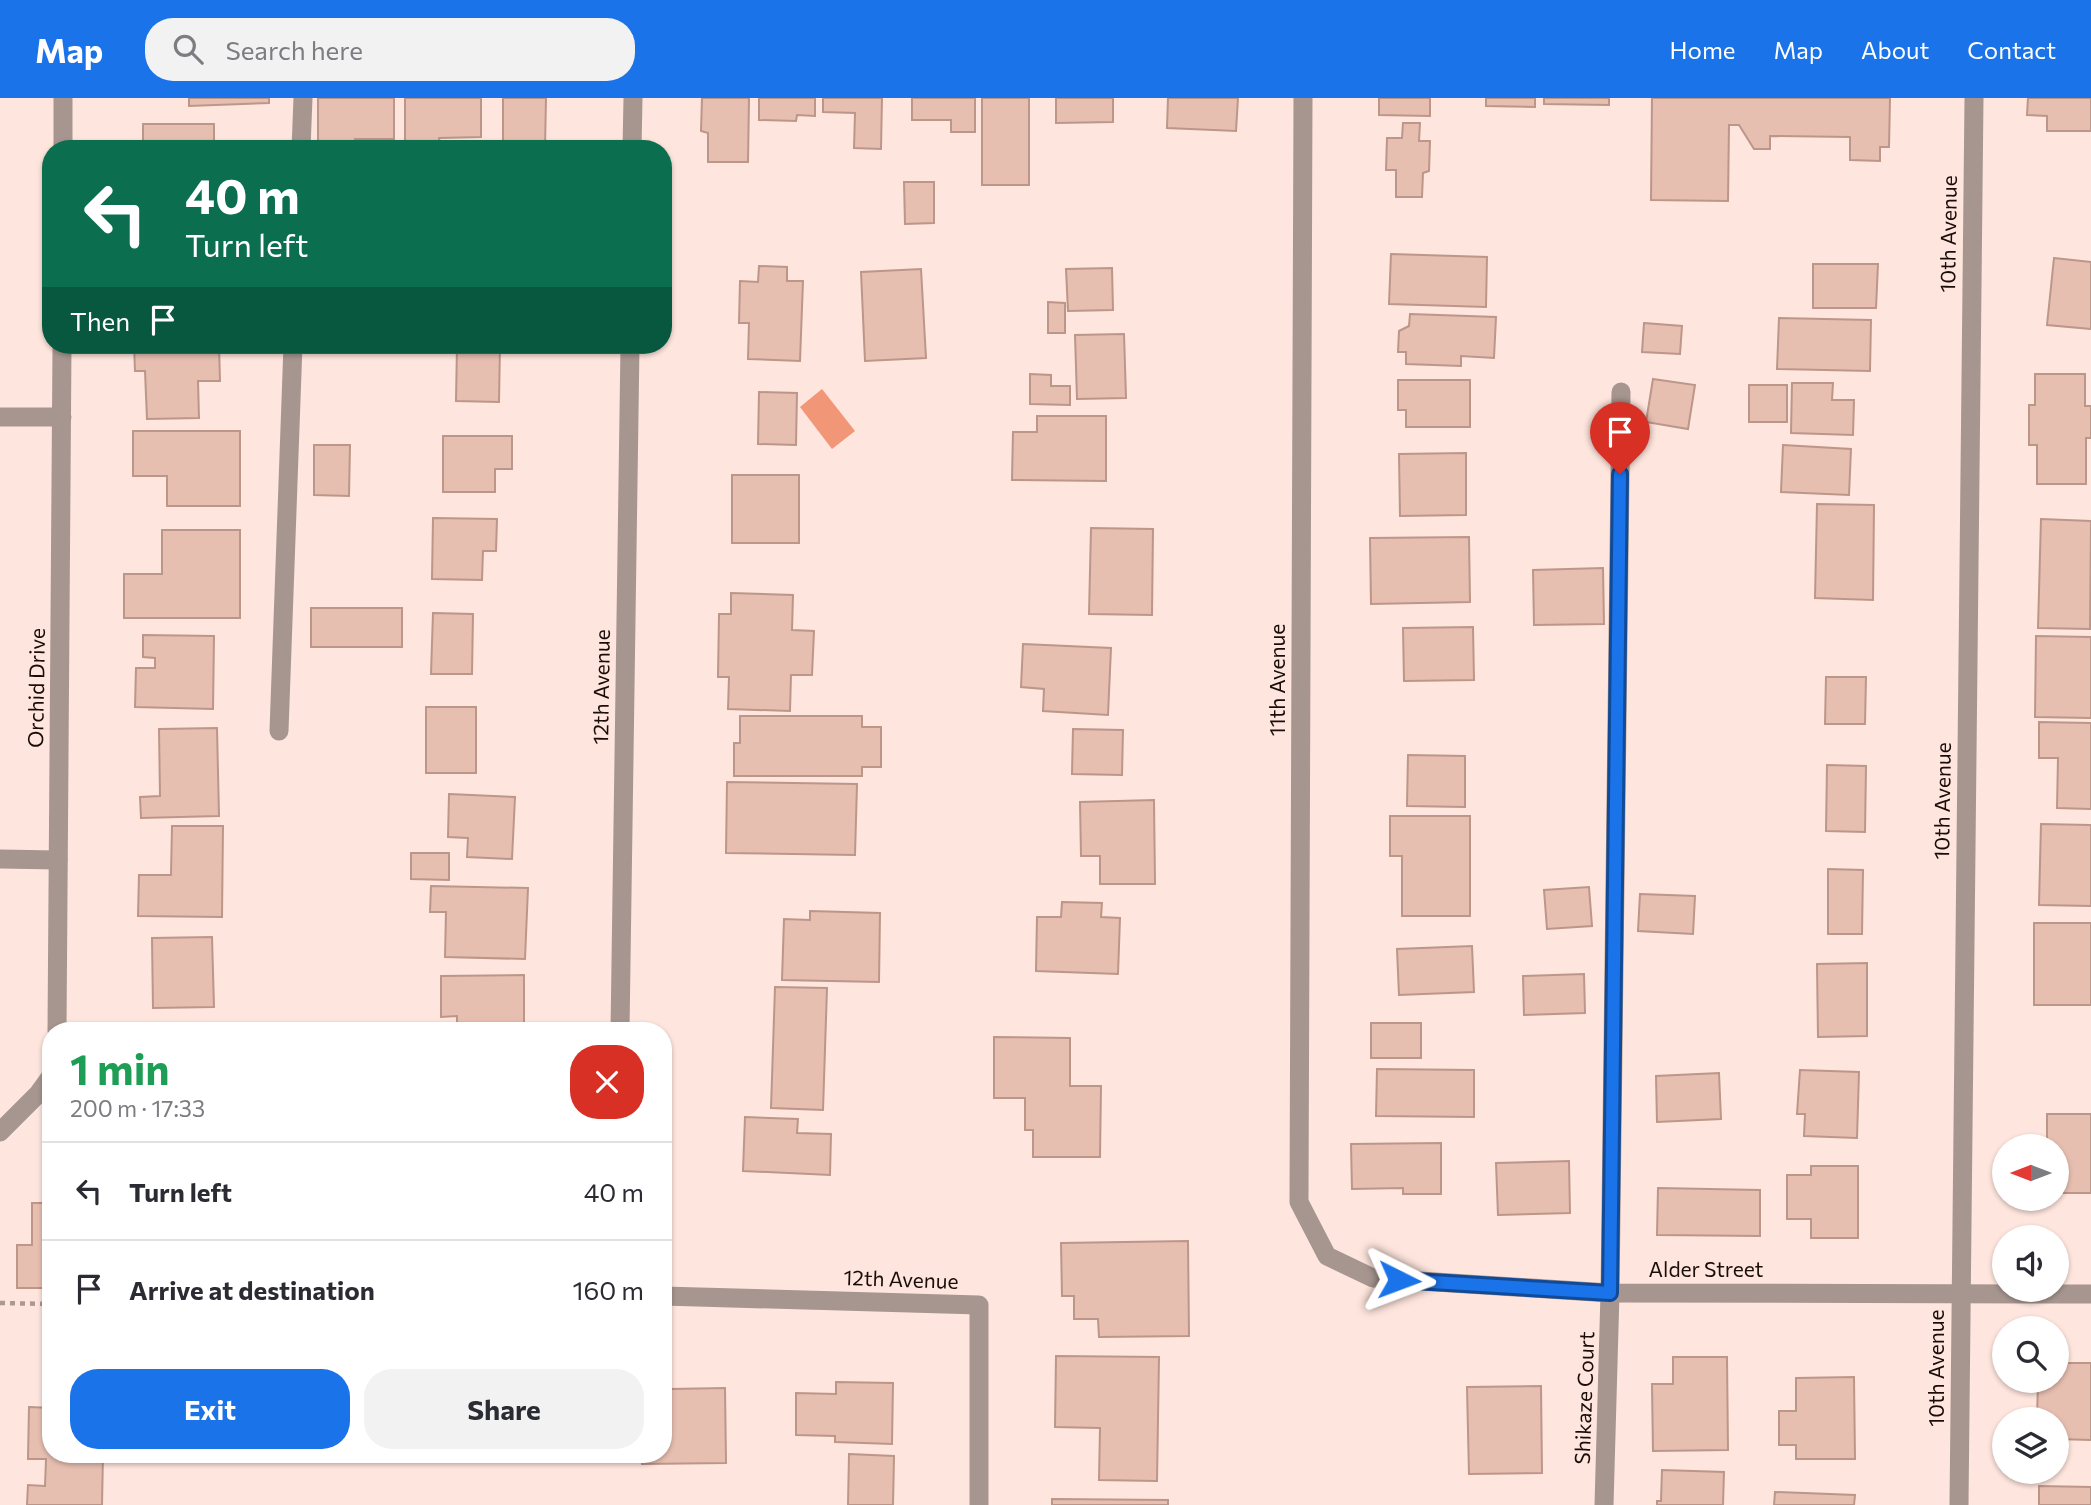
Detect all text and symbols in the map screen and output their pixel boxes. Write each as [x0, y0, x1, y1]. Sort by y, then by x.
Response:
search box [145, 18, 635, 81]
text: Map [35, 29, 103, 70]
icon: search [169, 30, 207, 68]
text: Search here [225, 34, 363, 65]
text: Home [1670, 35, 1736, 64]
text: Map [1774, 35, 1823, 64]
text: About [1861, 35, 1929, 64]
text: Contact [1967, 35, 2056, 64]
text: 40 m [185, 164, 300, 224]
icon: left [70, 168, 161, 259]
street label: 10th Avenue [1934, 175, 1961, 293]
text: Turn left [185, 224, 309, 264]
icon: arrive [144, 301, 182, 339]
text: Then [70, 305, 130, 336]
pin [1590, 402, 1650, 474]
icon: arrive [1601, 413, 1639, 451]
street label: 11th Avenue [1264, 624, 1289, 736]
street label: Orchid Drive [22, 628, 49, 748]
street label: 12th Avenue [587, 629, 614, 745]
street label: 10th Avenue [1928, 742, 1955, 860]
text: 1 min [70, 1042, 170, 1094]
button: close [570, 1045, 644, 1119]
text: 200 m · 17:33 [70, 1094, 205, 1122]
north arrow [1992, 1134, 2068, 1211]
map controls [1992, 1134, 2069, 1484]
icon: left [70, 1172, 108, 1210]
text: Turn left [129, 1176, 232, 1207]
text: 40 m [584, 1176, 644, 1207]
button: sound [1992, 1225, 2069, 1302]
position arrow [1362, 1243, 1436, 1317]
street label: Alder Street [1649, 1256, 1763, 1281]
street label: 12th Avenue [843, 1264, 959, 1293]
icon: arrive [70, 1270, 108, 1308]
text: Arrive at destination [129, 1274, 375, 1305]
text: 160 m [572, 1274, 644, 1305]
street label: 10th Avenue [1923, 1309, 1948, 1427]
button: search [1992, 1316, 2069, 1393]
street label: Shikaze Court [1569, 1331, 1598, 1465]
button: Exit [70, 1369, 350, 1449]
button: Share [364, 1369, 644, 1449]
button: layers [1992, 1407, 2069, 1484]

